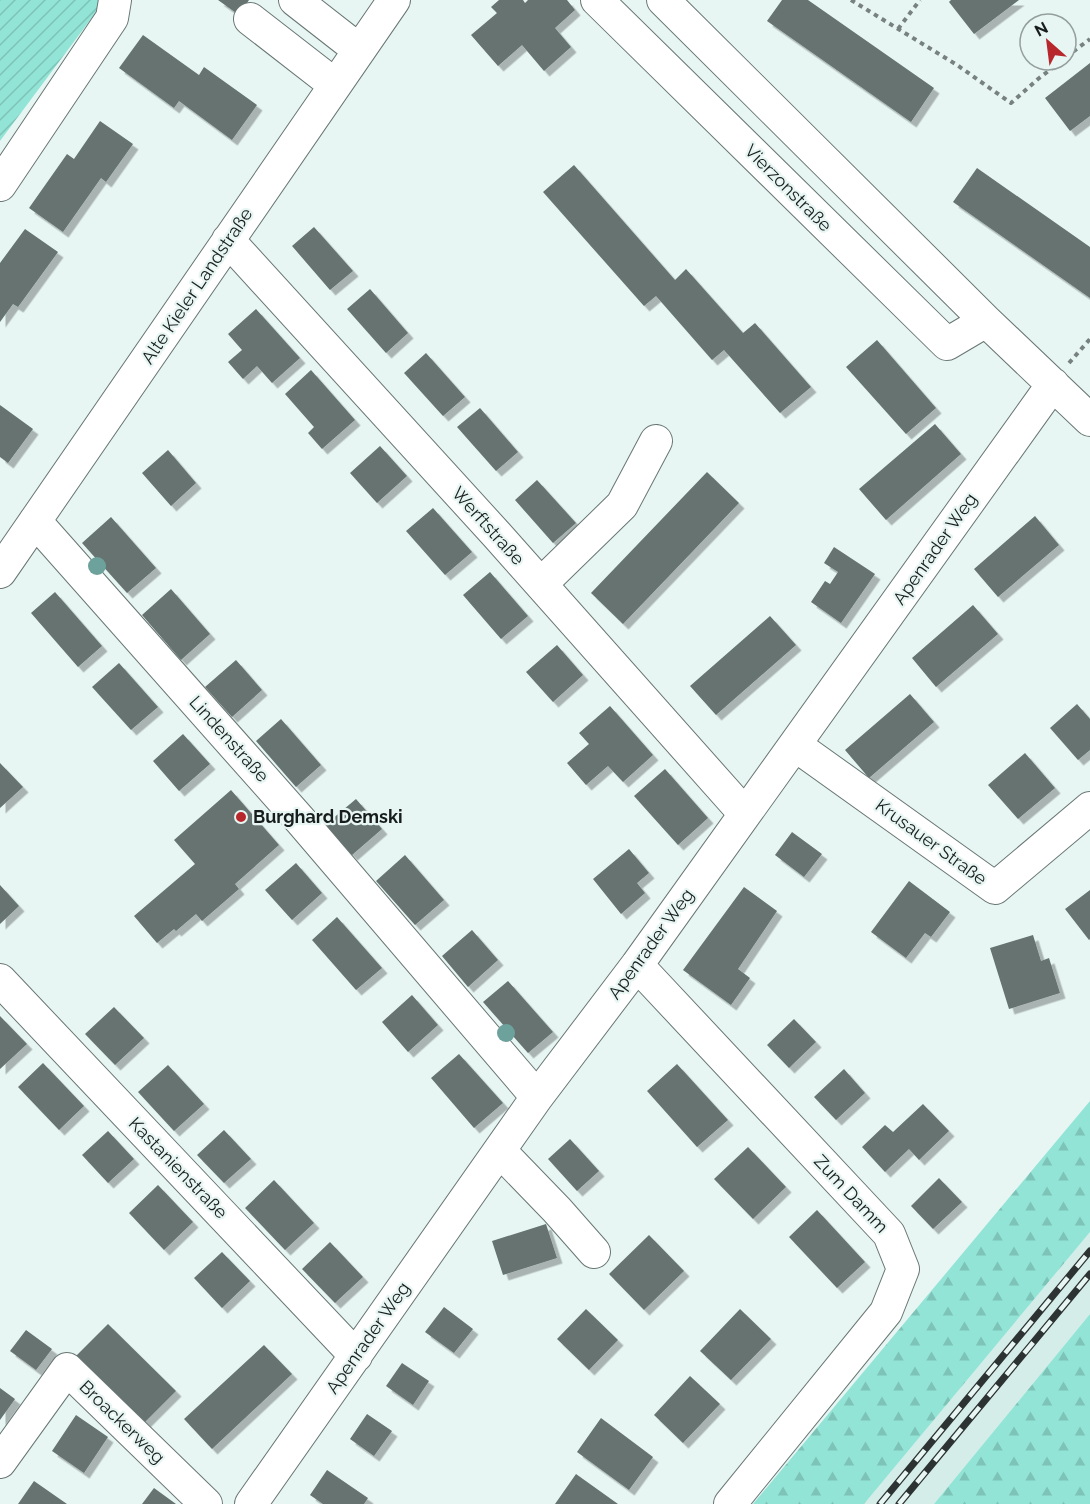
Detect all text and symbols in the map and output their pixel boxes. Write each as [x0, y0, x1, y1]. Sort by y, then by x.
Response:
north arrow [1018, 12, 1078, 72]
text: N [1031, 18, 1051, 40]
street label: Vierzonstraße [741, 140, 836, 236]
street label: Alte Kieler Landstraße [137, 203, 257, 368]
street label: Werftstraße [448, 482, 529, 569]
street label: Apenrader Weg [888, 489, 981, 609]
street label: Lindenstraße [185, 691, 274, 786]
street label: Krusauer Straße [872, 794, 991, 889]
place label: Burghard Demski [253, 806, 403, 827]
marker: Burghard Demski [234, 810, 248, 824]
street label: Apenrader Weg [603, 884, 698, 1003]
street label: Kastanienstraße [125, 1113, 232, 1223]
street label: Zum Damm [810, 1150, 893, 1237]
street label: Apenrader Weg [321, 1278, 414, 1398]
street label: Broackerweg [75, 1376, 169, 1468]

